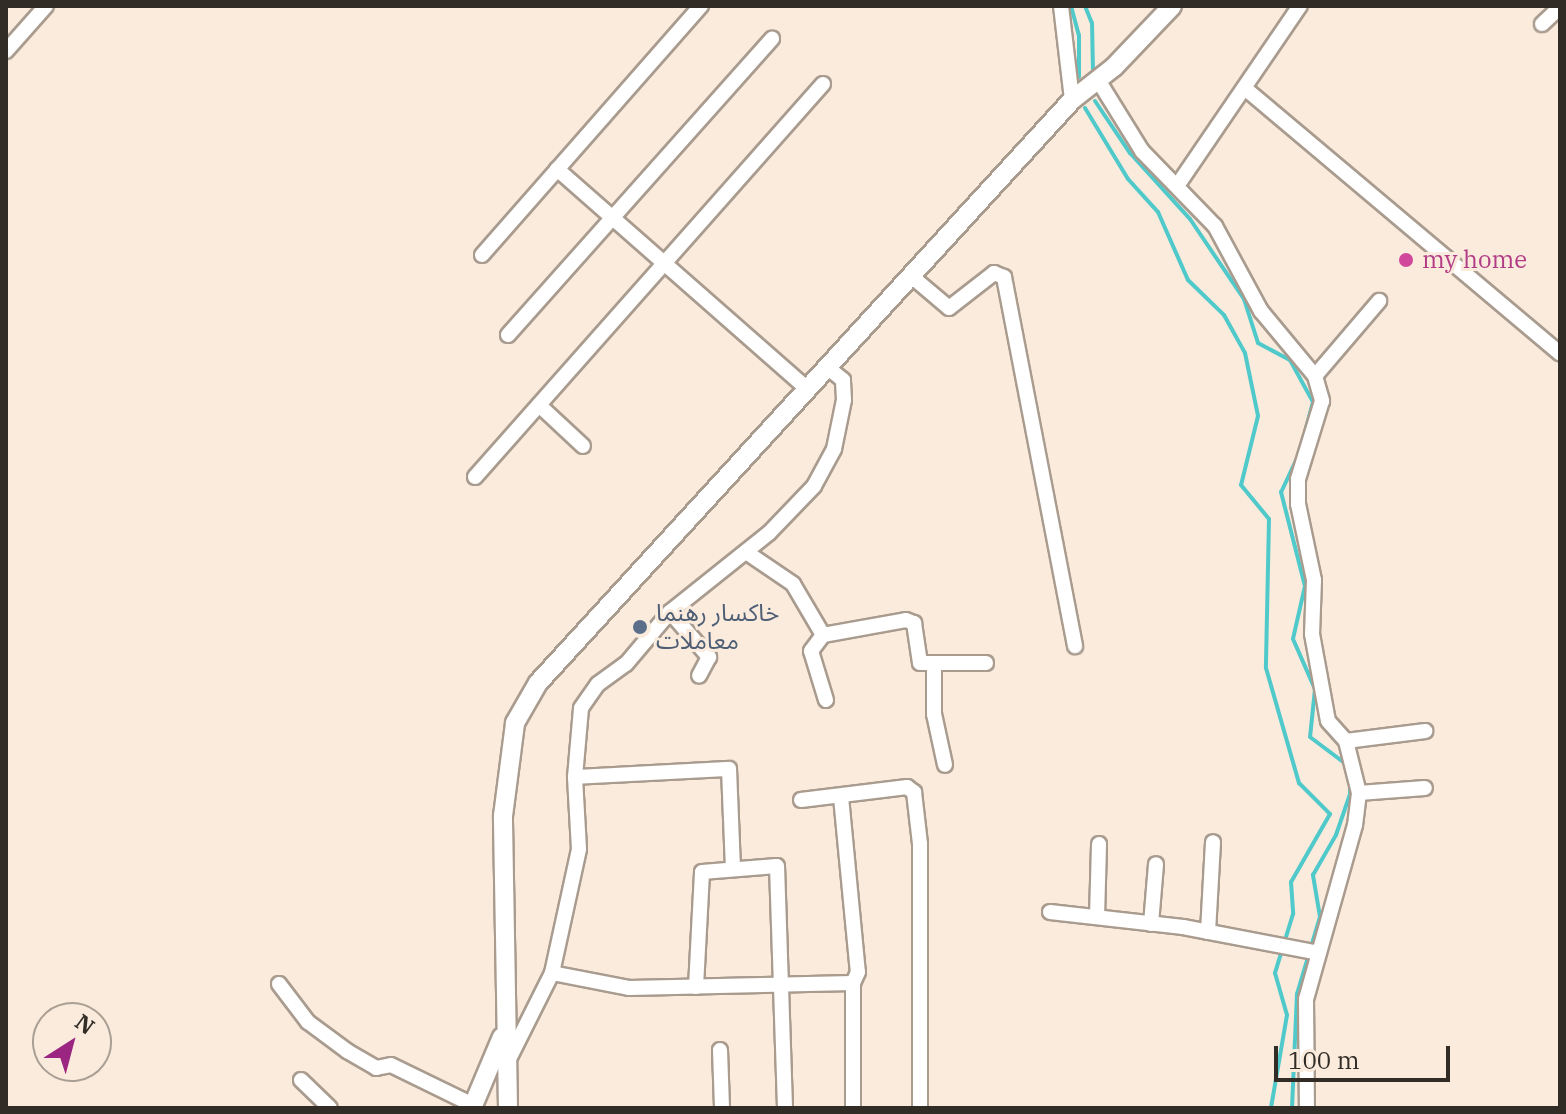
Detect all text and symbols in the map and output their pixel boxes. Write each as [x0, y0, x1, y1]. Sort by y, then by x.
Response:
place label: my home [1422, 246, 1527, 274]
marker: my home [1397, 251, 1415, 269]
place label: خاکسار رهنما معاملات [656, 599, 779, 655]
marker: خاکسار رهنما معاملات [631, 618, 649, 636]
north arrow [32, 1002, 112, 1082]
text: N [70, 1007, 101, 1041]
scale bar [1278, 1030, 1454, 1080]
text: 100 m [1288, 1044, 1360, 1076]

